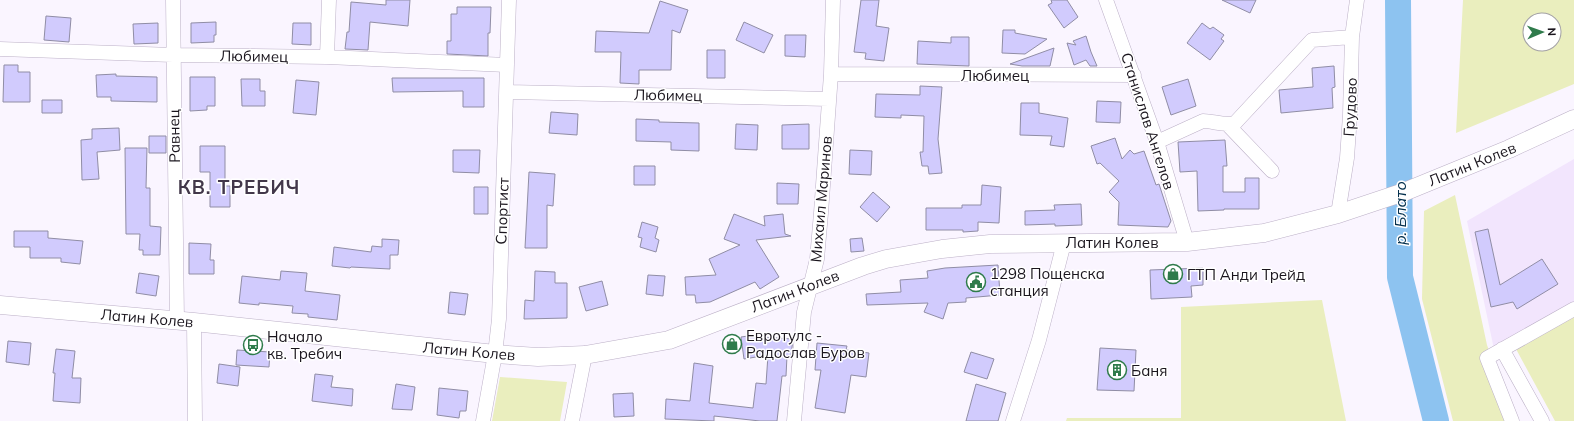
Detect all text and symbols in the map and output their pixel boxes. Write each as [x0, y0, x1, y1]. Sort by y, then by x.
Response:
north arrow [1522, 12, 1562, 52]
text: N [1545, 27, 1559, 36]
street label: Любимец [220, 46, 288, 66]
street label: Станислав Ангелов [1117, 50, 1179, 192]
street label: Любимец [961, 66, 1029, 85]
street label: Грудово [1339, 77, 1361, 137]
street label: Любимец [634, 85, 702, 105]
street label: Равнец [164, 109, 184, 163]
street label: Михаил Маринов [806, 135, 836, 263]
street label: Латин Колев [1425, 138, 1519, 190]
district label: КВ. ТРЕБИЧ [178, 175, 300, 199]
street label: Спортист [491, 177, 513, 245]
water label: р. Блато [1390, 181, 1410, 245]
street label: Латин Колев [1065, 233, 1159, 252]
shop icon: ГТП Анди Трейд [1162, 263, 1184, 285]
place label: 1298 Пощенска станция [990, 264, 1105, 300]
street label: Латин Колев [748, 265, 842, 317]
place label: ГТП Анди Трейд [1187, 265, 1305, 284]
public building icon: 1298 Пощенска станция [965, 271, 987, 293]
street label: Латин Колев [100, 304, 194, 332]
place label: Евротулс - Радослав Буров [746, 326, 865, 362]
place label: Начало кв. Требич [267, 327, 342, 363]
shop icon: Евротулс - Радослав Буров [721, 333, 743, 355]
bus stop icon: Начало кв. Требич [242, 334, 264, 356]
street label: Латин Колев [422, 337, 516, 365]
building icon: Баня [1106, 359, 1128, 381]
place label: Баня [1131, 361, 1168, 380]

